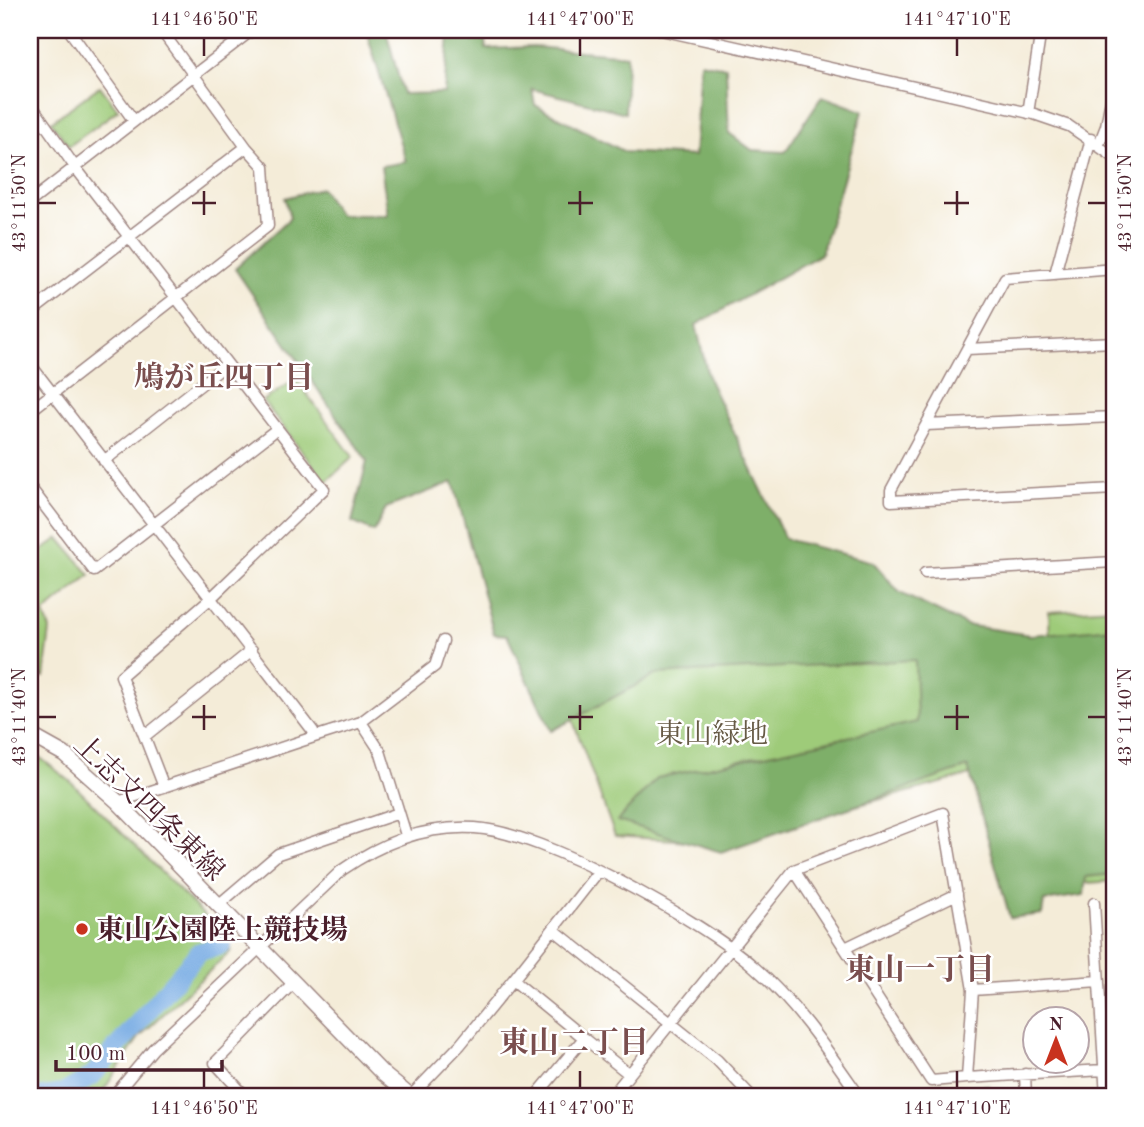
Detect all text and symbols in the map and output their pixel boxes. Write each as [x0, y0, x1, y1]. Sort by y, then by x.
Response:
text: 141°46'50"E [150, 11, 258, 29]
text: 141°47'00"E [526, 11, 634, 29]
text: 141°47'10"E [903, 11, 1011, 29]
text: 43°11'50"N [11, 154, 29, 252]
text: 43°11'50"N [1117, 154, 1135, 252]
district label: 鳩が丘四丁目 [134, 361, 314, 394]
text: 43°11'40"N [11, 668, 29, 766]
text: 43°11'40"N [1117, 668, 1135, 766]
park label: 東山緑地 [656, 719, 768, 750]
street label: 上志文四条東線 [68, 729, 230, 887]
place label: 東山公園陸上競技場 [96, 915, 348, 946]
marker: 東山公園陸上競技場 [74, 921, 90, 937]
district label: 東山一丁目 [845, 953, 995, 986]
north arrow [1021, 1004, 1092, 1074]
text: N [1049, 1016, 1064, 1035]
district label: 東山二丁目 [499, 1026, 649, 1059]
scale bar [56, 1029, 222, 1073]
text: 100 m [66, 1044, 125, 1065]
text: 141°46'50"E [150, 1100, 258, 1118]
text: 141°47'00"E [526, 1100, 634, 1118]
text: 141°47'10"E [903, 1100, 1011, 1118]

